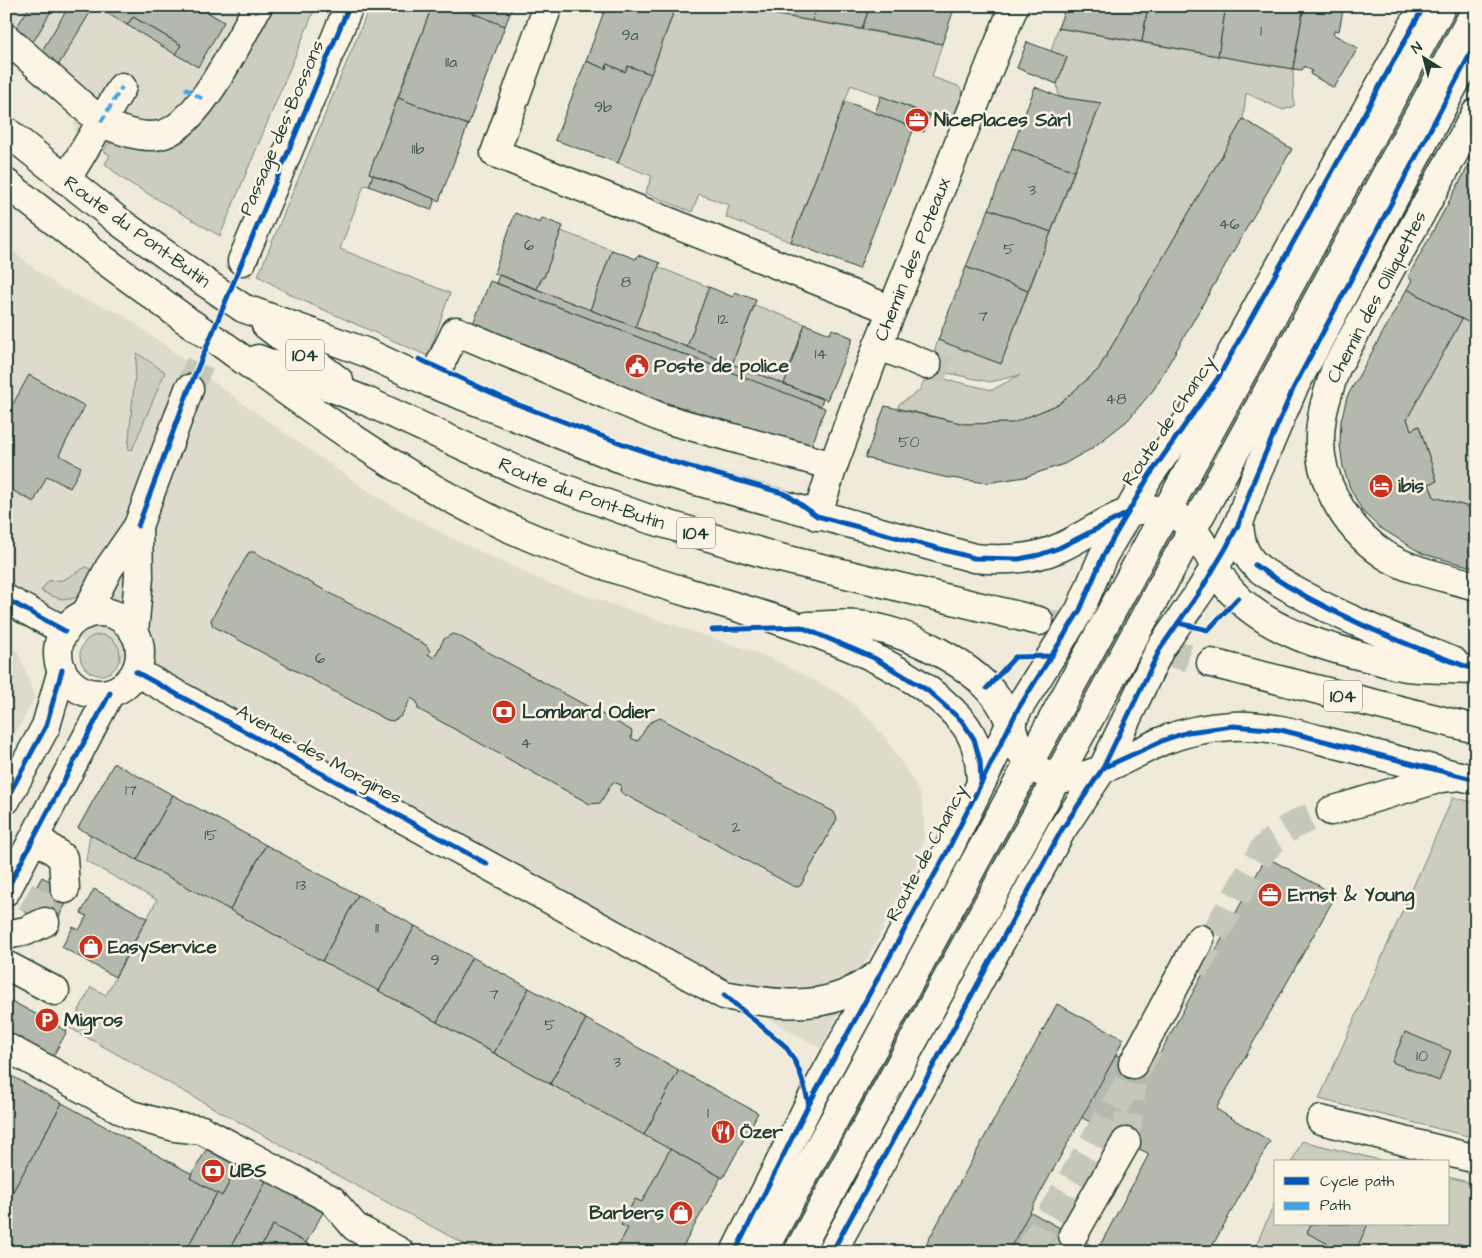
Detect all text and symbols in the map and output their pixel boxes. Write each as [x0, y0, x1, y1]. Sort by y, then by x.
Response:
house number: 1 [1260, 20, 1262, 42]
house number: 9a [621, 24, 639, 46]
north arrow [1400, 32, 1450, 82]
street label: Passage des Bossons [233, 36, 332, 220]
text: N [1408, 37, 1427, 59]
house number: 11a [445, 51, 457, 73]
house number: 9b [594, 96, 612, 118]
office icon: NicePlaces Sàrl [904, 107, 930, 133]
place label: NicePlaces Sàrl [934, 107, 1071, 134]
house number: 11b [411, 138, 425, 160]
street label: Route du Pont-Butin [58, 169, 216, 295]
street label: Chemin des Poteaux [867, 173, 957, 345]
house number: 3 [1028, 179, 1036, 201]
street label: Chemin des Olliquettes [1320, 206, 1434, 388]
house number: 46 [1219, 213, 1239, 235]
house number: 6 [524, 234, 534, 256]
house number: 5 [1003, 238, 1015, 260]
house number: 8 [621, 271, 631, 293]
house number: 7 [978, 305, 988, 327]
house number: 12 [717, 308, 729, 330]
road number: 104 [286, 340, 324, 370]
house number: 14 [815, 343, 828, 365]
street label: Route de Chancy [1115, 350, 1224, 492]
public building icon: Poste de police [624, 353, 650, 379]
place label: Poste de police [654, 353, 790, 380]
house number: 48 [1105, 388, 1127, 410]
house number: 50 [898, 431, 920, 453]
street label: Route du Pont-Butin [494, 450, 668, 536]
hotel icon: ibis [1368, 473, 1394, 499]
place label: ibis [1398, 473, 1424, 500]
road number: 104 [677, 518, 715, 548]
house number: 6 [315, 647, 325, 669]
road number: 104 [1324, 680, 1362, 711]
street label: Avenue des Morgines [231, 698, 407, 813]
bank icon: Lombard Odier [491, 699, 517, 725]
place label: Lombard Odier [522, 699, 655, 726]
house number: 4 [521, 732, 532, 754]
house number: 17 [125, 779, 137, 801]
street label: Route de Chancy [880, 779, 976, 927]
house number: 2 [731, 816, 741, 838]
house number: 15 [204, 824, 218, 846]
house number: 13 [296, 874, 306, 896]
office icon: Ernst & Young [1257, 882, 1283, 908]
place label: Ernst & Young [1288, 882, 1414, 910]
house number: 11 [375, 917, 379, 939]
shop icon: EasyService [78, 934, 104, 960]
place label: EasyService [108, 934, 218, 962]
house number: 9 [430, 949, 440, 971]
house number: 7 [489, 983, 499, 1005]
parking icon: Migros [34, 1007, 60, 1033]
place label: Migros [64, 1007, 124, 1035]
house number: 5 [544, 1014, 556, 1036]
house number: 10 [1416, 1045, 1428, 1067]
house number: 3 [613, 1051, 621, 1073]
house number: 1 [707, 1102, 709, 1124]
restaurant icon: Özer [710, 1119, 736, 1145]
place label: Özer [740, 1119, 783, 1146]
bank icon: UBS [200, 1158, 226, 1184]
place label: UBS [230, 1158, 266, 1185]
legend [1274, 1160, 1450, 1226]
text: Cycle path [1320, 1171, 1395, 1193]
text: Path [1320, 1195, 1351, 1216]
place label: Barbers [589, 1200, 664, 1227]
shop icon: Barbers [668, 1200, 694, 1226]

